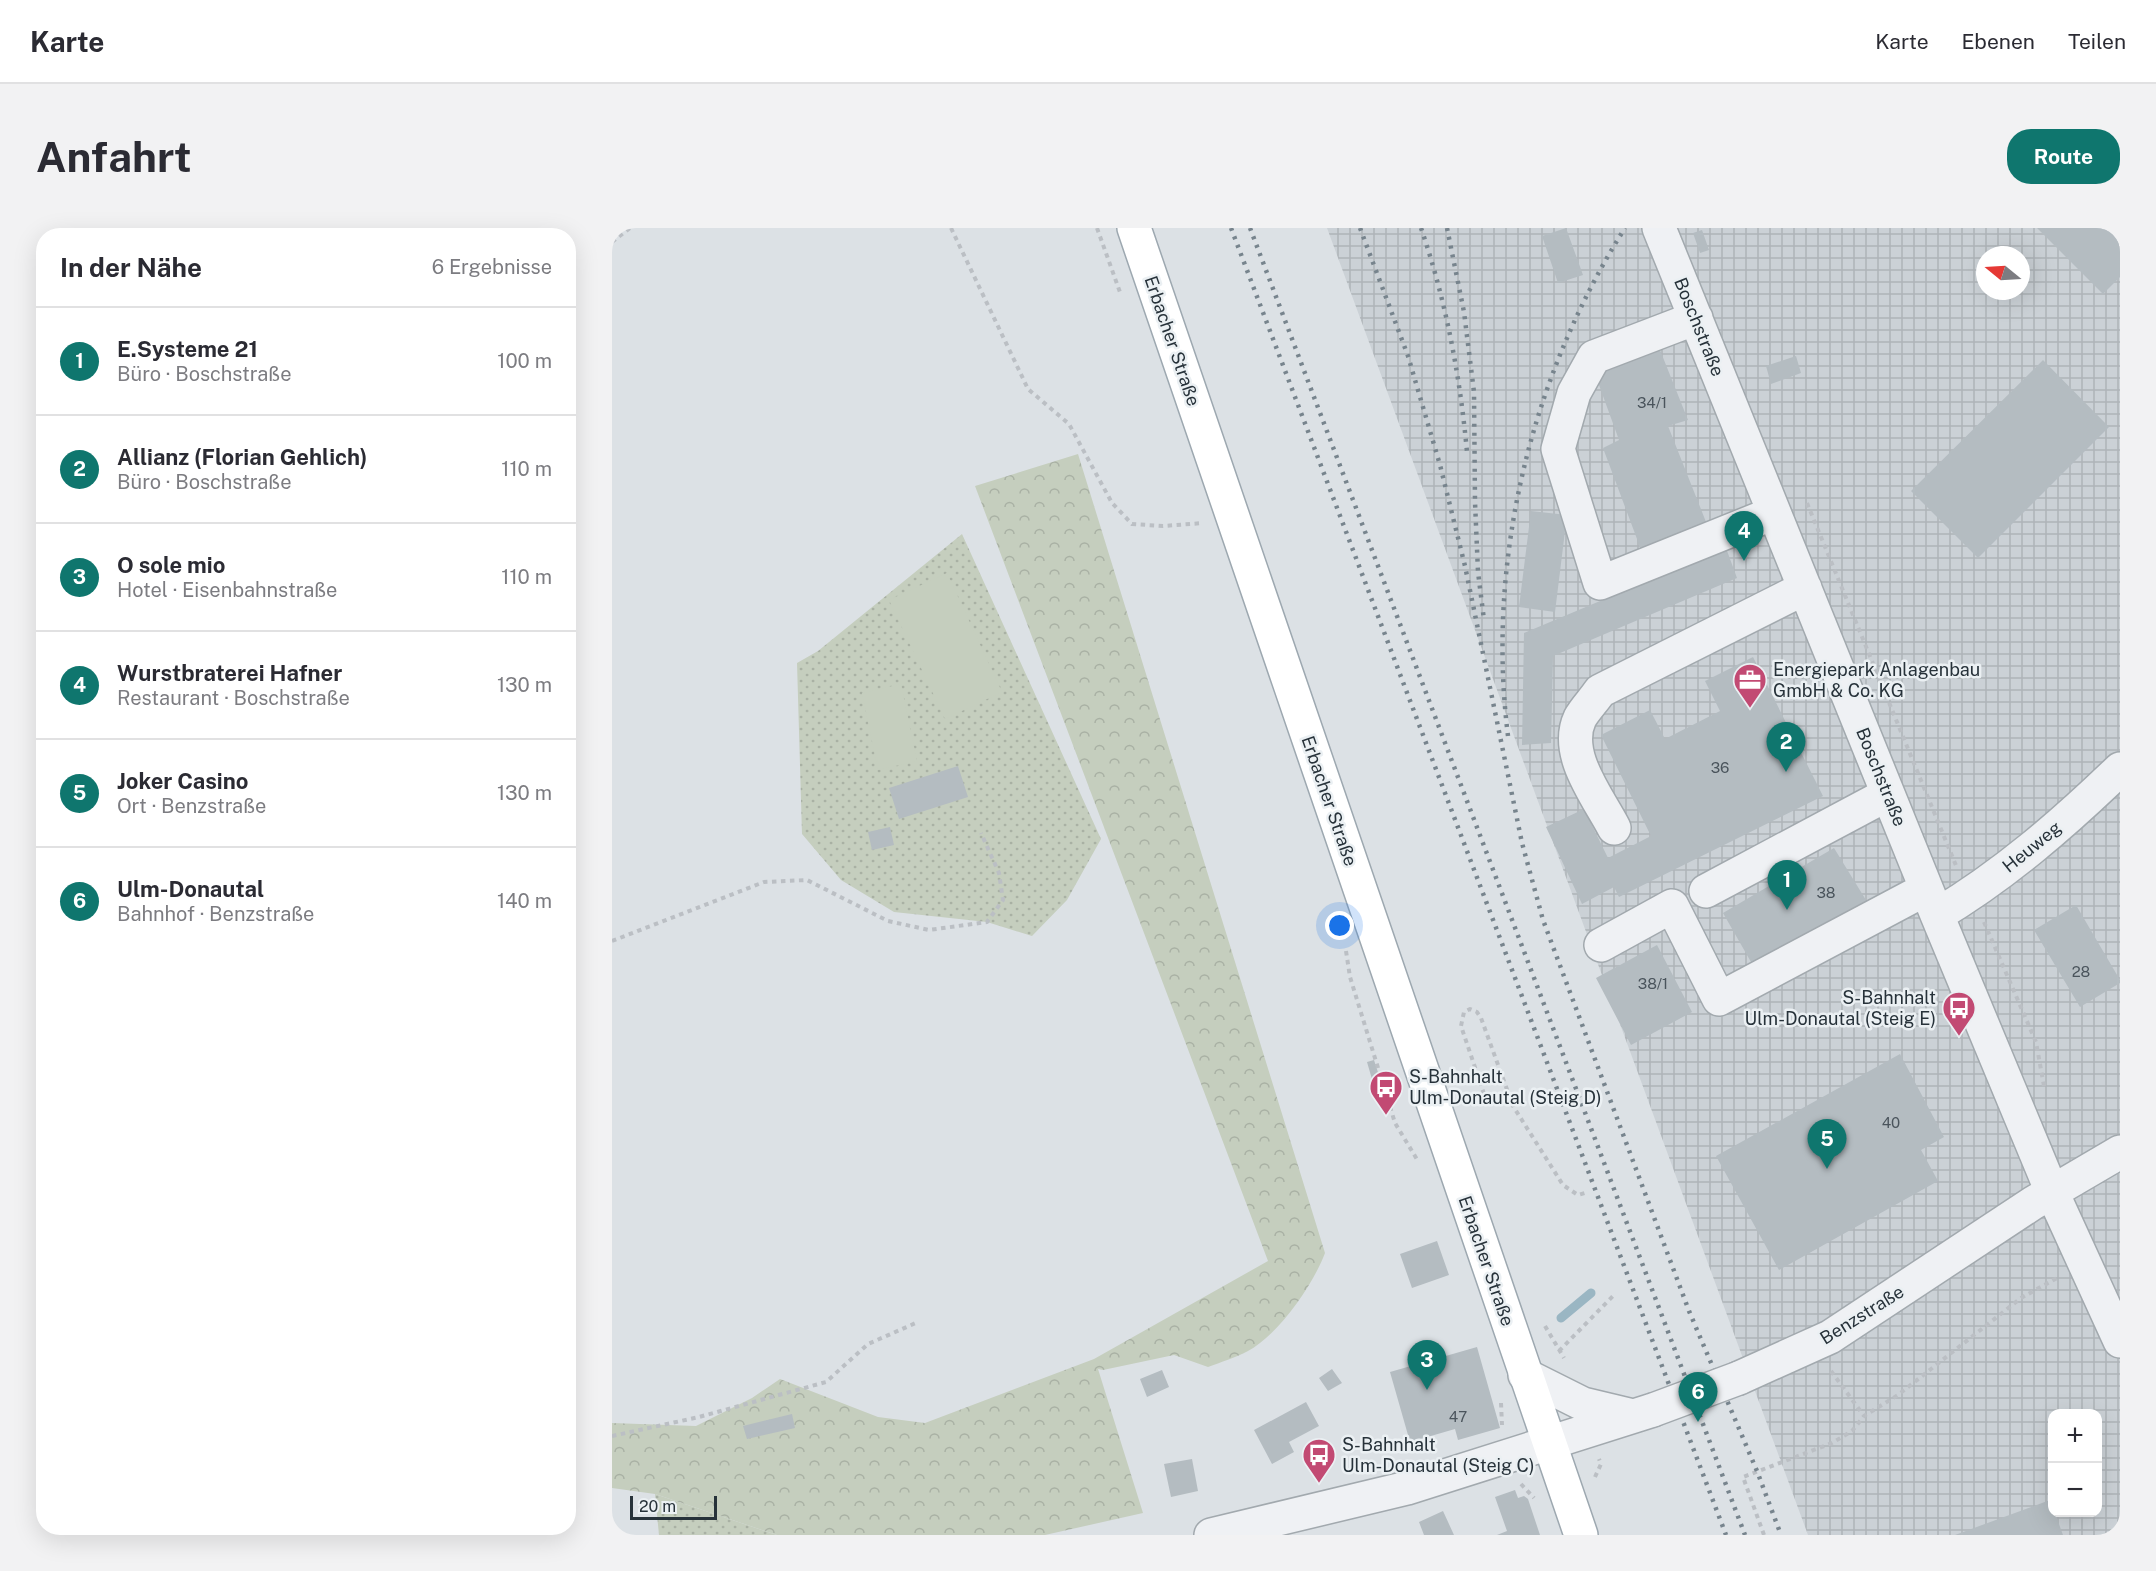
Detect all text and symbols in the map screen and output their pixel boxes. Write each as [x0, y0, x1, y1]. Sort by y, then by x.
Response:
text: Karte [30, 25, 104, 58]
text: Karte [1875, 29, 1929, 54]
text: Ebenen [1962, 29, 2035, 54]
text: Teilen [2068, 29, 2126, 54]
button: Route [2007, 129, 2120, 184]
text: Anfahrt [36, 132, 192, 181]
north arrow [1976, 246, 2030, 300]
text: In der Nähe [60, 252, 202, 283]
text: 6 Ergebnisse [432, 255, 552, 279]
street label: Erbacher Straße [1140, 273, 1205, 409]
street label: Boschstraße [1670, 274, 1729, 379]
text: E.Systeme 21 [117, 336, 258, 362]
text: 1 [75, 349, 84, 373]
text: 100 m [497, 349, 552, 373]
text: Büro · Boschstraße [117, 362, 292, 386]
house number: 34/1 [1637, 394, 1667, 411]
text: Allianz (Florian Gehlich) [117, 444, 368, 470]
text: 2 [73, 457, 86, 481]
text: 110 m [501, 457, 552, 481]
text: Büro · Boschstraße [117, 470, 292, 494]
pin: 4 [1724, 512, 1764, 561]
text: O sole mio [117, 552, 225, 578]
text: 3 [73, 565, 86, 589]
text: 110 m [501, 565, 552, 589]
text: Hotel · Eisenbahnstraße [117, 578, 337, 602]
place label: Energiepark Anlagenbau GmbH & Co. KG [1773, 659, 1980, 701]
text: Wurstbraterei Hafner [117, 660, 342, 686]
office icon: Energiepark Anlagenbau GmbH & Co. KG [1732, 662, 1768, 709]
text: 4 [73, 673, 86, 697]
text: 130 m [497, 673, 552, 697]
text: Restaurant · Boschstraße [117, 686, 350, 710]
pin: 2 [1766, 722, 1806, 772]
street label: Boschstraße [1852, 724, 1911, 829]
street label: Erbacher Straße [1297, 733, 1362, 869]
house number: 36 [1711, 759, 1729, 776]
text: Joker Casino [117, 768, 248, 794]
text: 5 [73, 781, 86, 805]
text: 130 m [497, 781, 552, 805]
text: Ort · Benzstraße [117, 794, 266, 818]
street label: Heuweg [1998, 817, 2065, 877]
pin: 1 [1768, 860, 1806, 910]
text: Ulm-Donautal [117, 876, 264, 902]
house number: 38 [1816, 884, 1836, 901]
text: 6 [73, 889, 86, 913]
text: 140 m [497, 889, 552, 913]
text: Bahnhof · Benzstraße [117, 902, 314, 926]
your location [1325, 911, 1354, 940]
house number: 28 [2072, 963, 2090, 980]
house number: 38/1 [1638, 975, 1668, 992]
place label: S-Bahnhalt Ulm-Donautal (Steig E) [1745, 987, 1936, 1029]
bus stop icon: S-Bahnhalt Ulm-Donautal (Steig E) [1941, 990, 1977, 1037]
place label: S-Bahnhalt Ulm-Donautal (Steig D) [1409, 1066, 1602, 1108]
bus stop icon: S-Bahnhalt Ulm-Donautal (Steig D) [1368, 1069, 1404, 1116]
house number: 40 [1882, 1114, 1900, 1131]
pin: 5 [1808, 1120, 1846, 1169]
street label: Erbacher Straße [1454, 1193, 1519, 1329]
street label: Benzstraße [1816, 1281, 1907, 1349]
pin: 3 [1408, 1340, 1446, 1390]
pin: 6 [1678, 1372, 1718, 1422]
house number: 47 [1449, 1408, 1467, 1425]
map controls [2048, 1409, 2102, 1517]
button: + [2048, 1409, 2102, 1463]
place label: S-Bahnhalt Ulm-Donautal (Steig C) [1342, 1434, 1535, 1476]
bus stop icon: S-Bahnhalt Ulm-Donautal (Steig C) [1301, 1437, 1337, 1484]
button: − [2048, 1463, 2102, 1517]
scale bar [630, 1493, 717, 1520]
text: 20 m [639, 1497, 676, 1516]

